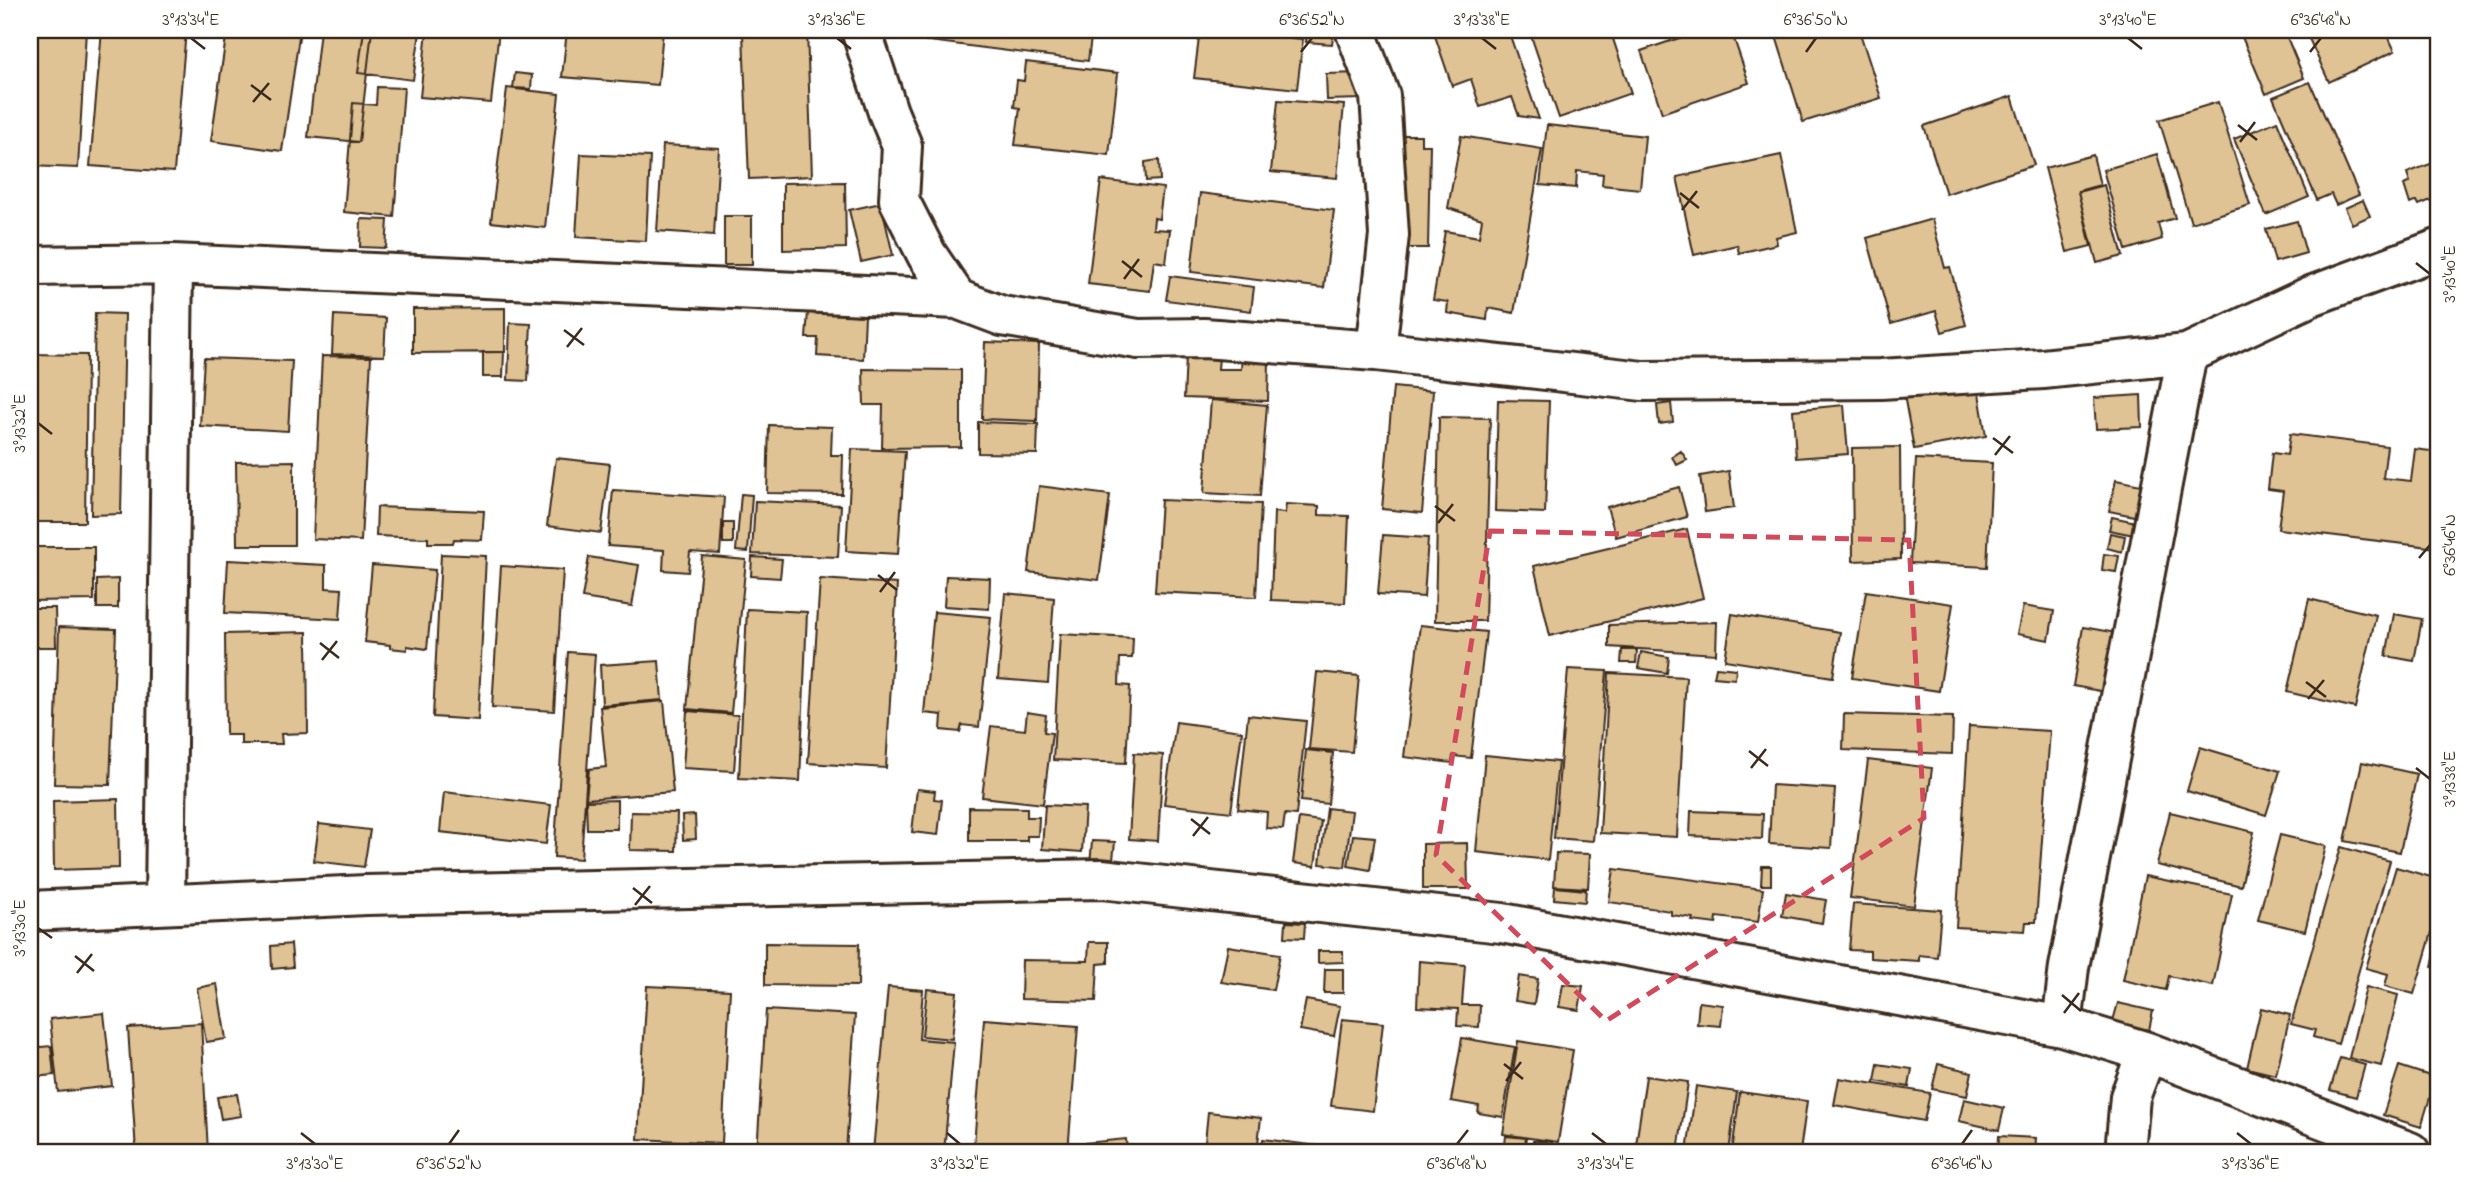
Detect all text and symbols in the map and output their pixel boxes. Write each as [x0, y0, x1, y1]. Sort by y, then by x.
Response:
text: 3°13'34"E [162, 8, 220, 34]
text: 3°13'36"E [808, 8, 866, 34]
text: 6°36'52"N [1279, 8, 1345, 34]
text: 3°13'38"E [1454, 8, 1510, 34]
text: 6°36'50"N [1784, 8, 1848, 34]
text: 3°13'40"E [2099, 8, 2157, 34]
text: 6°36'48"N [2291, 8, 2351, 34]
text: 3°13'40"E [2438, 245, 2464, 303]
text: 3°13'32"E [8, 394, 34, 452]
text: 6°36'46"N [2438, 514, 2464, 576]
text: 3°13'38"E [2438, 751, 2464, 807]
text: 3°13'30"E [8, 899, 34, 957]
text: 3°13'30"E [286, 1152, 344, 1178]
text: 6°36'52"N [416, 1152, 482, 1178]
text: 3°13'32"E [931, 1152, 989, 1178]
text: 6°36'48"N [1427, 1152, 1487, 1178]
text: 3°13'34"E [1577, 1152, 1635, 1178]
text: 6°36'46"N [1931, 1152, 1993, 1178]
text: 3°13'36"E [2222, 1152, 2280, 1178]

